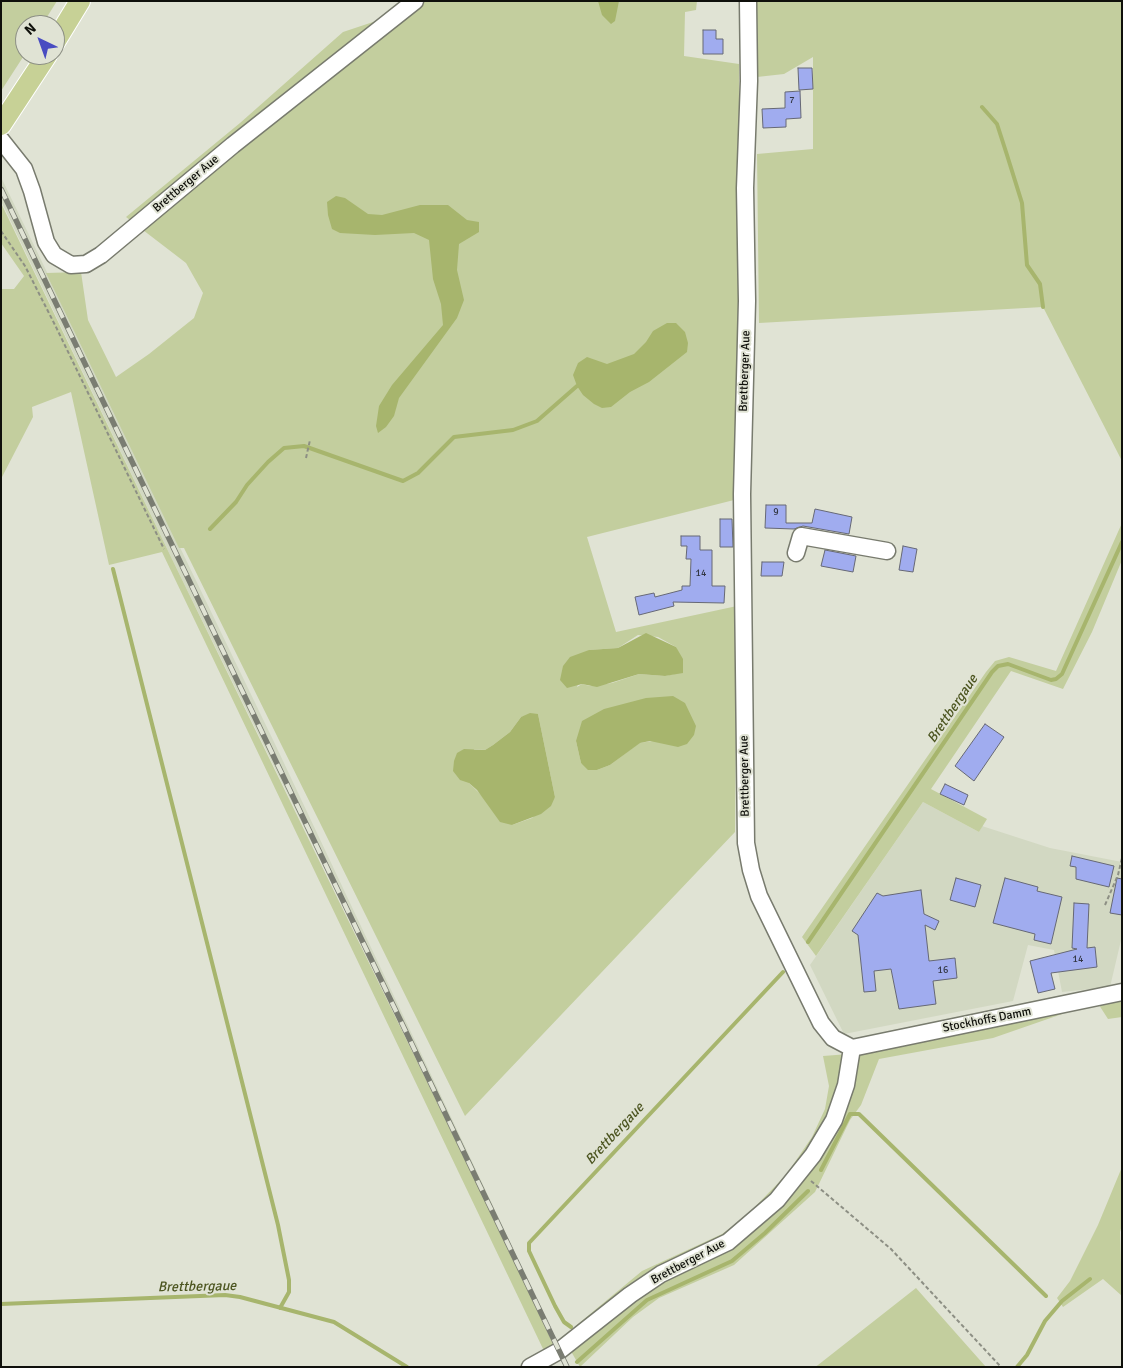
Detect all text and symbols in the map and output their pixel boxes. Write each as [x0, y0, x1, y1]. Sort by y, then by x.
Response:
north arrow [15, 15, 65, 65]
text: N [21, 20, 40, 39]
house number: 7 [789, 94, 795, 106]
street label: Brettberger Aue [150, 152, 222, 216]
street label: Brettberger Aue [736, 330, 754, 412]
house number: 9 [773, 506, 779, 518]
house number: 14 [696, 567, 706, 579]
water label: Brettbergaue [924, 672, 982, 746]
street label: Brettberger Aue [737, 735, 753, 817]
house number: 14 [1073, 953, 1083, 965]
house number: 16 [938, 964, 948, 976]
street label: Stockhoffs Damm [942, 1004, 1032, 1036]
water label: Brettbergaue [582, 1100, 648, 1168]
street label: Brettberger Aue [649, 1237, 727, 1287]
water label: Brettbergaue [158, 1278, 236, 1296]

